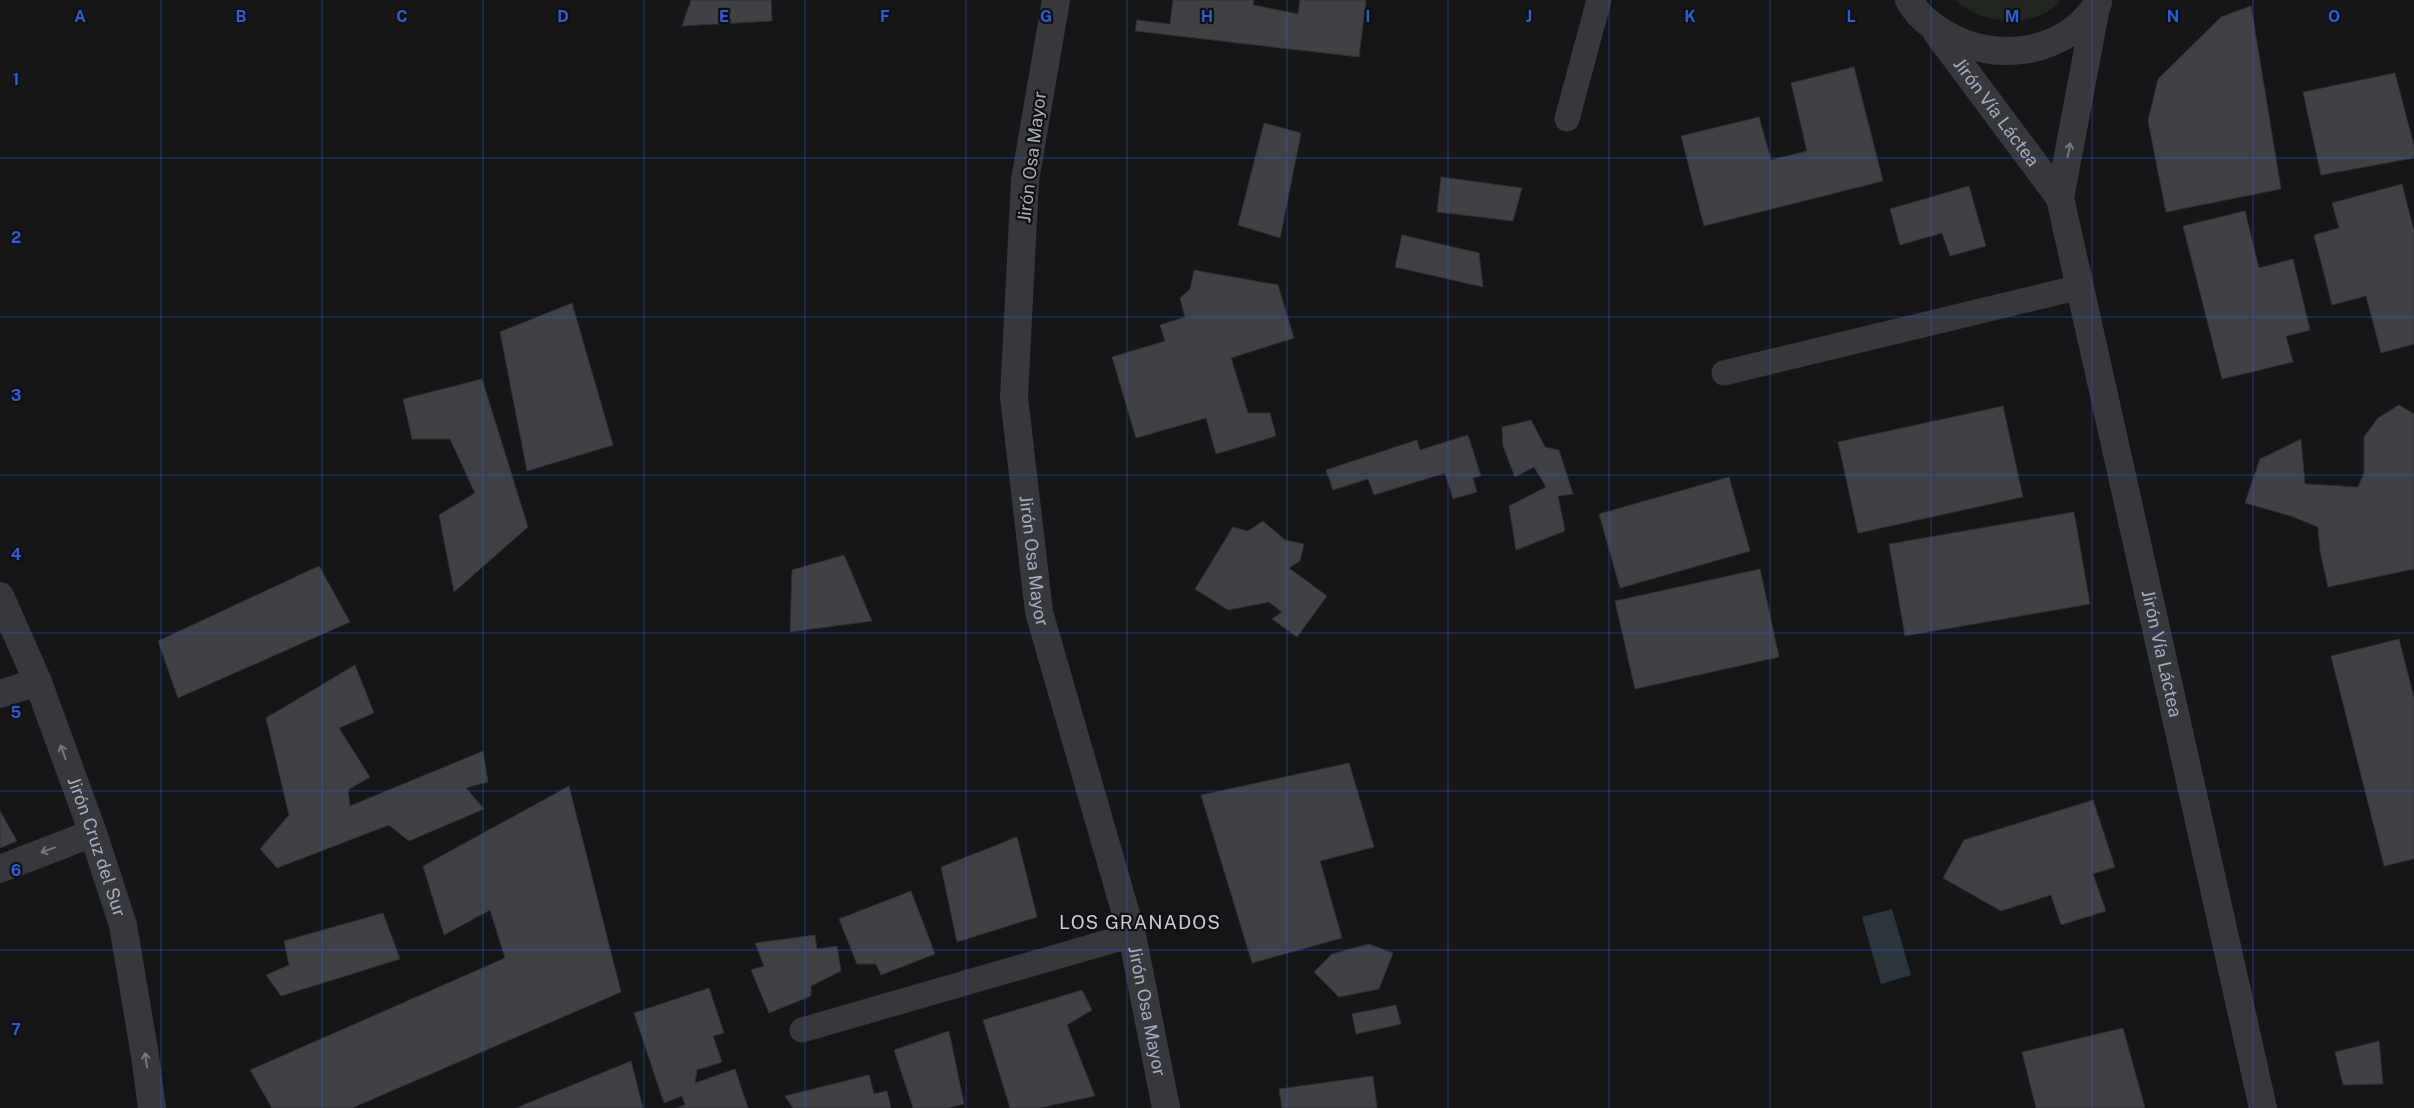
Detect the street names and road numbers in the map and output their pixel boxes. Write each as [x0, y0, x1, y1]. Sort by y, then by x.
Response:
street label: Jirón Vía Láctea [1949, 54, 2044, 170]
street label: Jirón Osa Mayor [1013, 90, 1050, 224]
street label: Jirón Osa Mayor [1015, 494, 1054, 629]
street label: Jirón Vía Láctea [2138, 588, 2186, 719]
street label: Jirón Cruz del Sur [63, 774, 131, 919]
street label: Jirón Osa Mayor [1124, 944, 1170, 1078]

